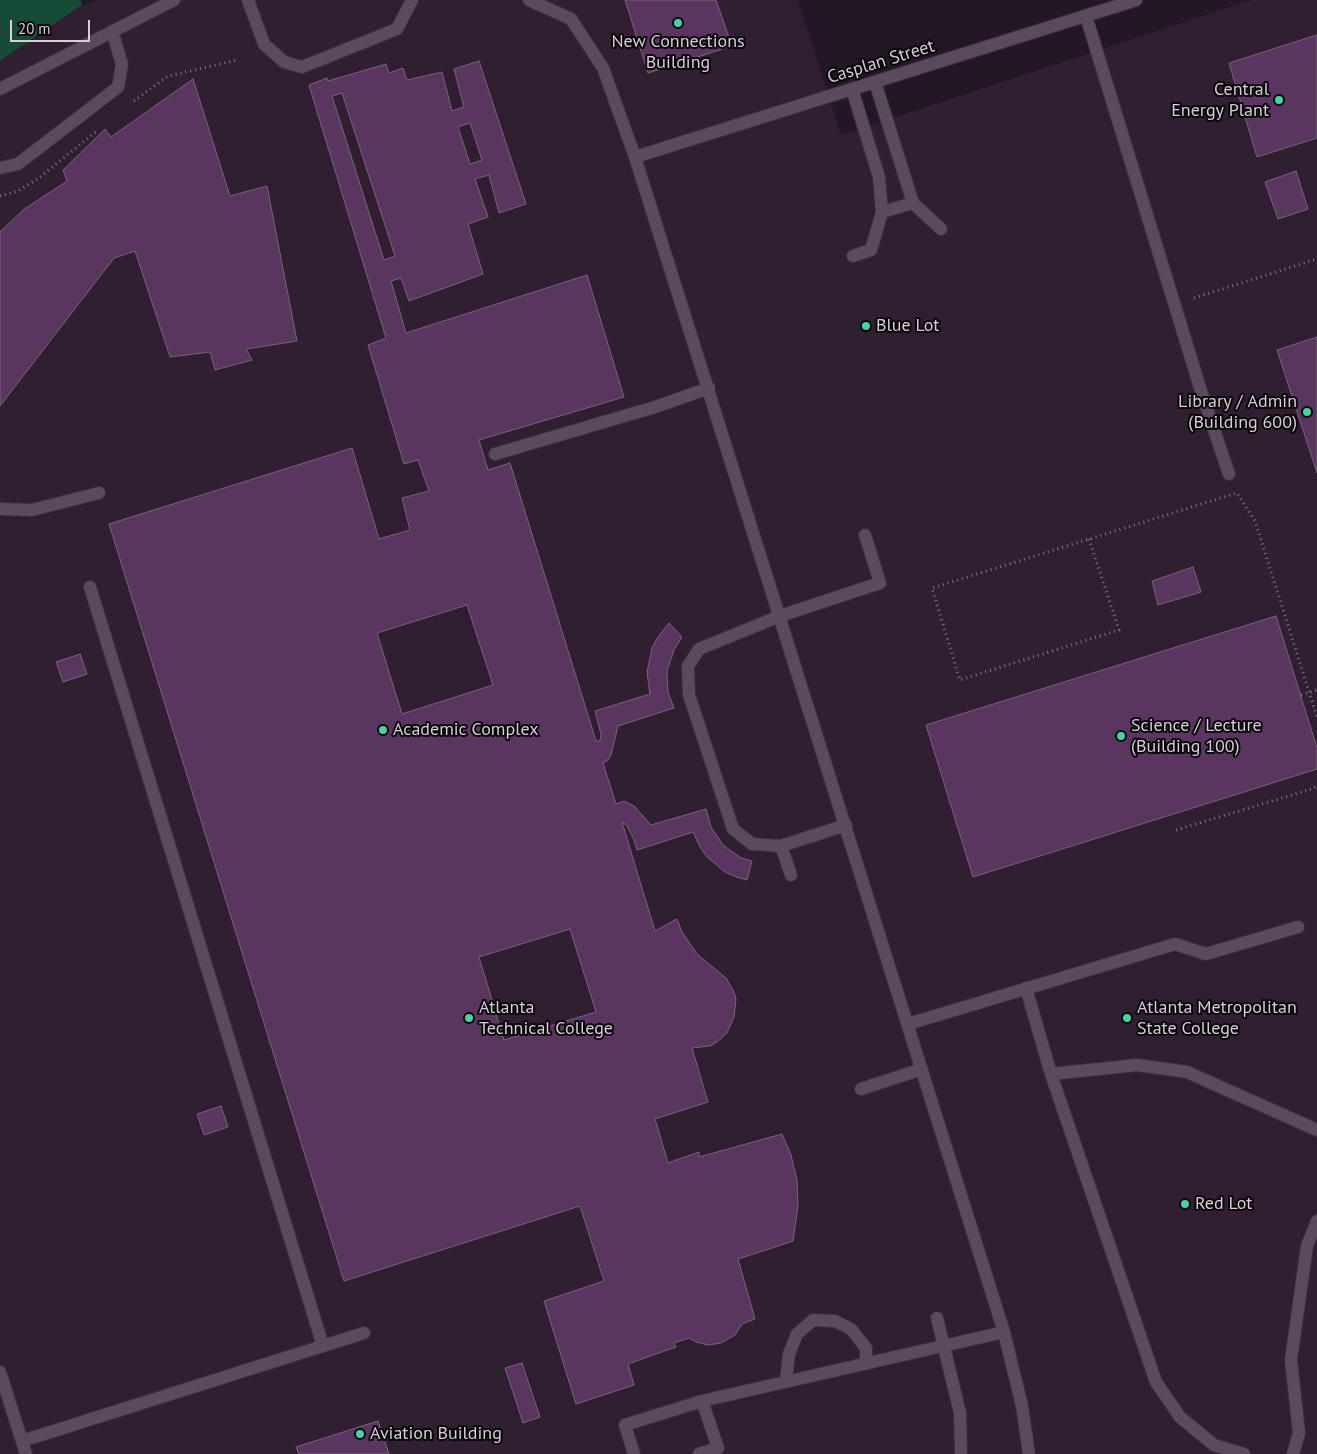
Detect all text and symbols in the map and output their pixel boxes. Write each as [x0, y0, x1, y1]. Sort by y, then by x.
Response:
scale bar [12, 10, 92, 42]
marker: New Connections Building [672, 17, 684, 29]
text: 20 m [18, 19, 51, 38]
place label: New Connections Building [611, 31, 745, 74]
street label: Casplan Street [825, 35, 937, 89]
place label: Central Energy Plant [1171, 79, 1269, 122]
marker: Central Energy Plant [1273, 94, 1285, 106]
place label: Blue Lot [876, 315, 939, 337]
marker: Blue Lot [860, 320, 872, 332]
place label: Library / Admin (Building 600) [1178, 391, 1297, 434]
marker: Library / Admin (Building 600) [1301, 406, 1313, 418]
place label: Science / Lecture (Building 100) [1131, 715, 1262, 758]
place label: Academic Complex [393, 719, 538, 741]
marker: Academic Complex [377, 724, 389, 736]
marker: Science / Lecture (Building 100) [1115, 730, 1127, 742]
place label: Atlanta Technical College [479, 997, 613, 1040]
place label: Atlanta Metropolitan State College [1137, 997, 1297, 1040]
marker: Atlanta Technical College [463, 1012, 475, 1024]
marker: Atlanta Metropolitan State College [1121, 1012, 1133, 1024]
place label: Red Lot [1195, 1193, 1252, 1215]
marker: Red Lot [1179, 1198, 1191, 1210]
place label: Aviation Building [370, 1423, 502, 1445]
marker: Aviation Building [354, 1428, 366, 1440]

